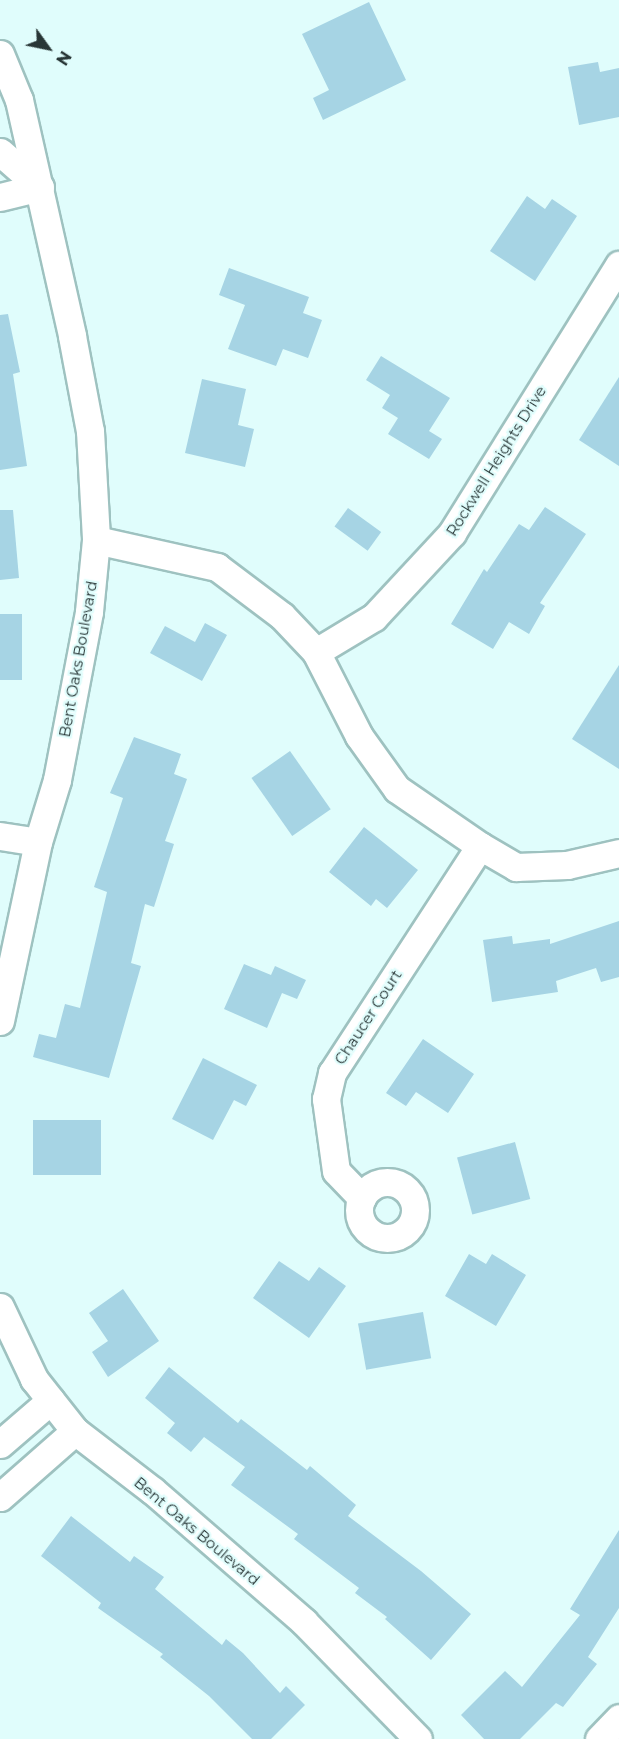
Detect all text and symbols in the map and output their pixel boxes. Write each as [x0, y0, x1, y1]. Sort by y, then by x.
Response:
north arrow [18, 18, 78, 78]
text: N [52, 47, 75, 69]
street label: Rockwell Heights Drive [442, 383, 550, 539]
street label: Bent Oaks Boulevard [55, 579, 101, 739]
street label: Chaucer Court [331, 966, 405, 1068]
street label: Bent Oaks Boulevard [131, 1473, 263, 1589]

